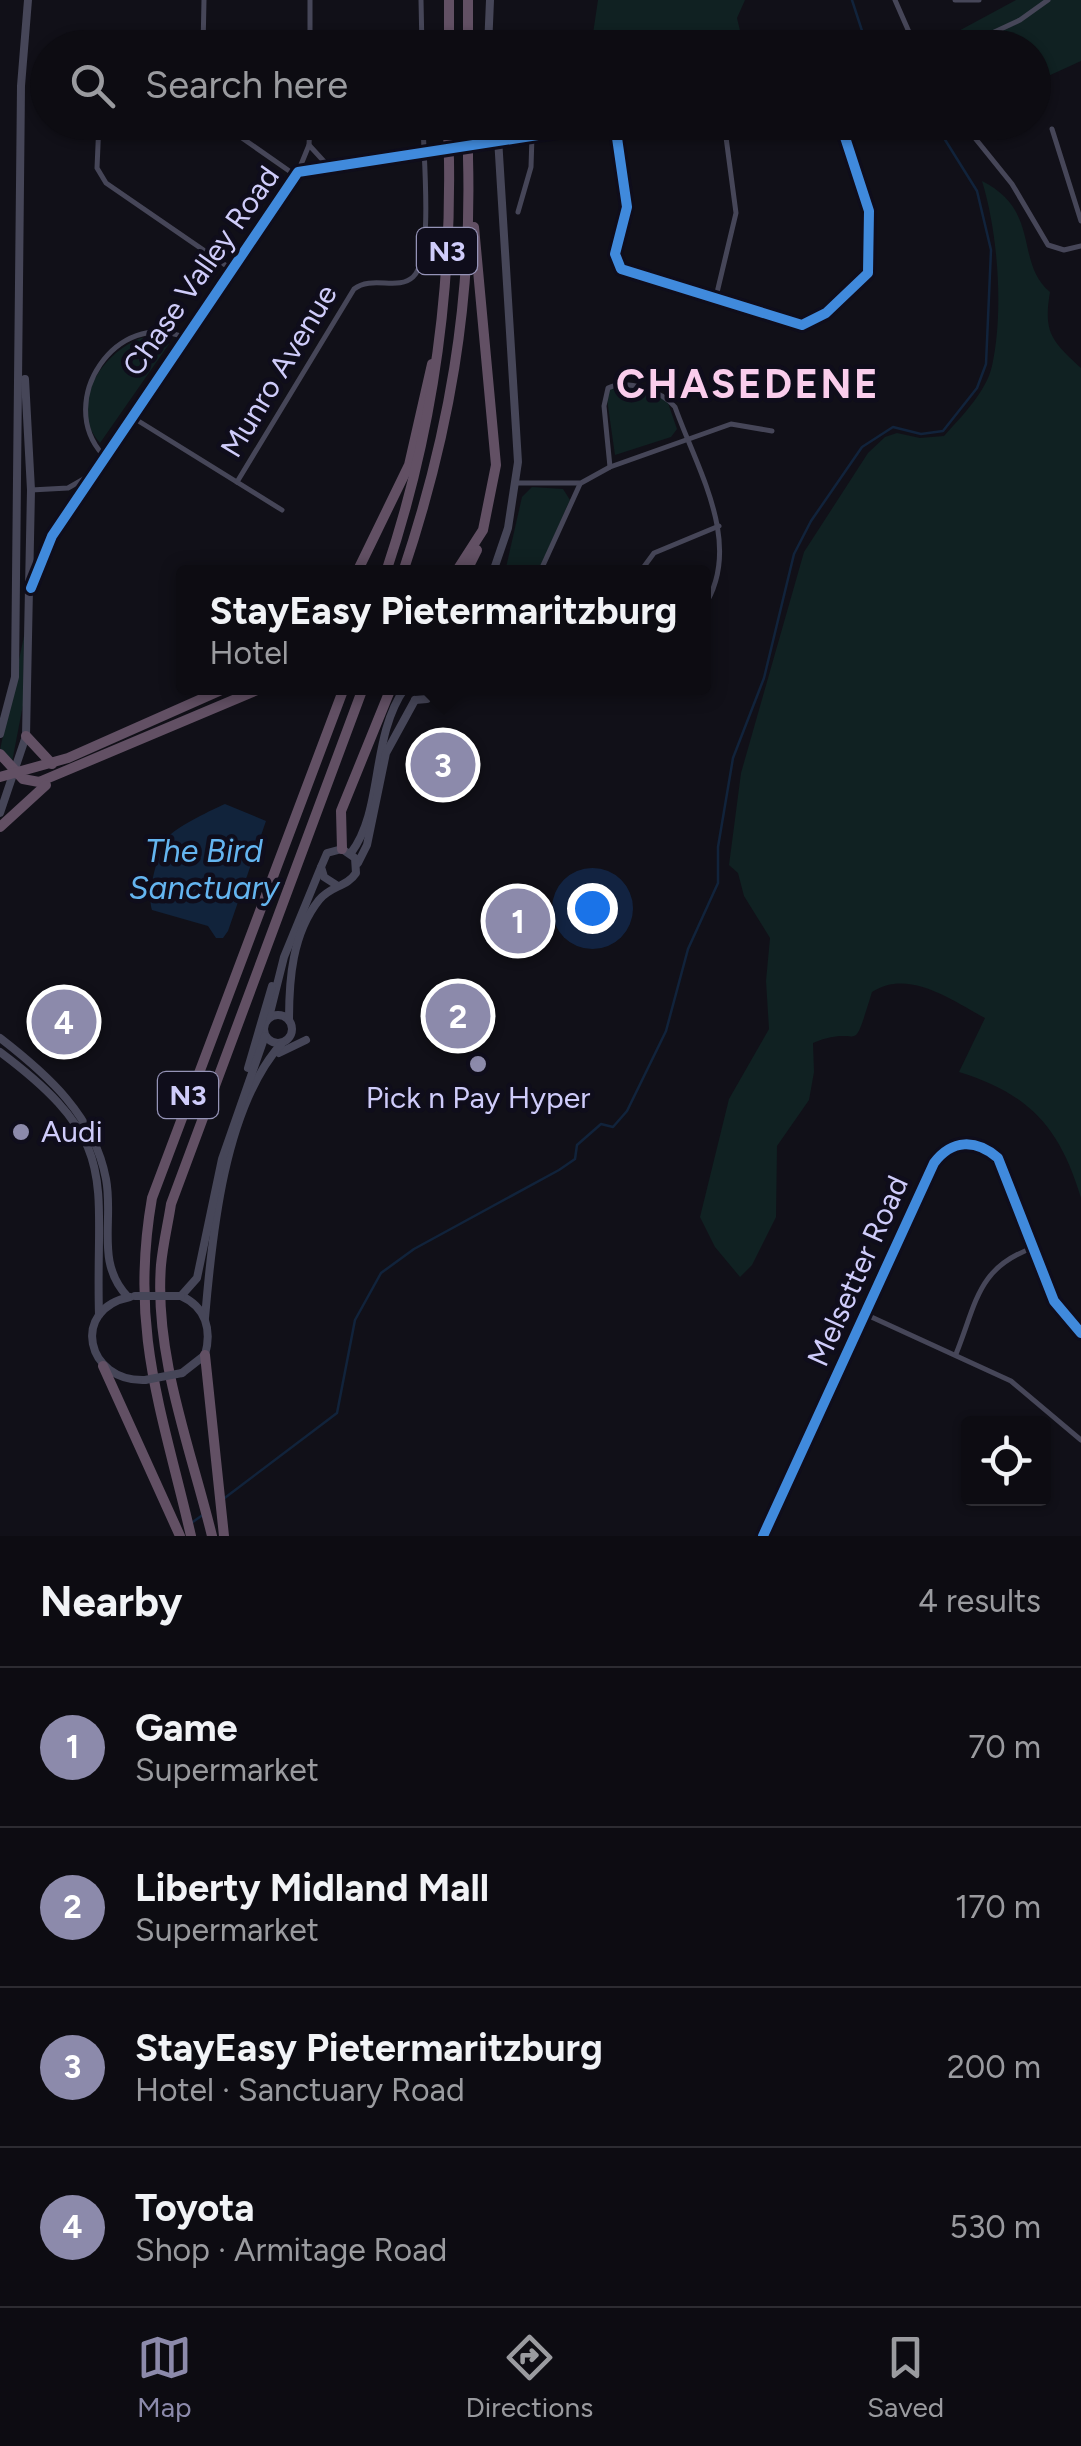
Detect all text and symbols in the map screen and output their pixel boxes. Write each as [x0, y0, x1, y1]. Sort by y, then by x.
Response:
search box [30, 30, 1051, 140]
icon: search [65, 58, 120, 113]
text: Search here [145, 62, 348, 108]
street label: Chase Valley Road [114, 159, 287, 383]
road number: N3 [417, 228, 477, 274]
street label: Munro Avenue [212, 278, 345, 464]
district label: CHASEDENE [616, 360, 880, 408]
popup [176, 565, 711, 695]
text: StayEasy Pietermaritzburg [210, 588, 677, 634]
text: Hotel [210, 634, 289, 672]
pin: 3 [410, 728, 476, 802]
water label: The Bird Sanctuary [129, 832, 280, 907]
your location [567, 883, 618, 934]
pin: 1 [486, 884, 550, 958]
pin: 2 [426, 978, 490, 1054]
pin: 4 [32, 984, 96, 1060]
marker: Pick n Pay Hyper [467, 1053, 489, 1075]
road number: N3 [158, 1072, 218, 1118]
place label: Pick n Pay Hyper [366, 1079, 590, 1116]
place label: Audi [41, 1113, 103, 1150]
marker: Audi [10, 1121, 32, 1143]
street label: Melsetter Road [799, 1170, 916, 1372]
map controls [961, 1416, 1051, 1506]
button: locate [961, 1416, 1051, 1506]
text: Nearby [40, 1576, 182, 1627]
text: 4 results [918, 1582, 1041, 1620]
text: Game [135, 1705, 238, 1751]
text: 1 [66, 1728, 79, 1766]
text: 70 m [968, 1728, 1041, 1766]
text: Supermarket [135, 1751, 319, 1789]
text: Liberty Midland Mall [135, 1865, 489, 1911]
text: 2 [63, 1888, 82, 1926]
text: 170 m [955, 1888, 1041, 1926]
text: Supermarket [135, 1911, 319, 1949]
text: StayEasy Pietermaritzburg [135, 2025, 603, 2071]
text: 3 [64, 2048, 81, 2086]
text: 200 m [947, 2048, 1041, 2086]
text: Hotel · Sanctuary Road [135, 2071, 465, 2109]
text: Toyota [135, 2185, 254, 2231]
text: 4 [62, 2208, 83, 2246]
text: 530 m [950, 2208, 1041, 2246]
text: Shop · Armitage Road [135, 2231, 447, 2269]
tab: Map [137, 2330, 192, 2424]
tab: Directions [466, 2330, 593, 2424]
tab: Saved [867, 2330, 944, 2424]

